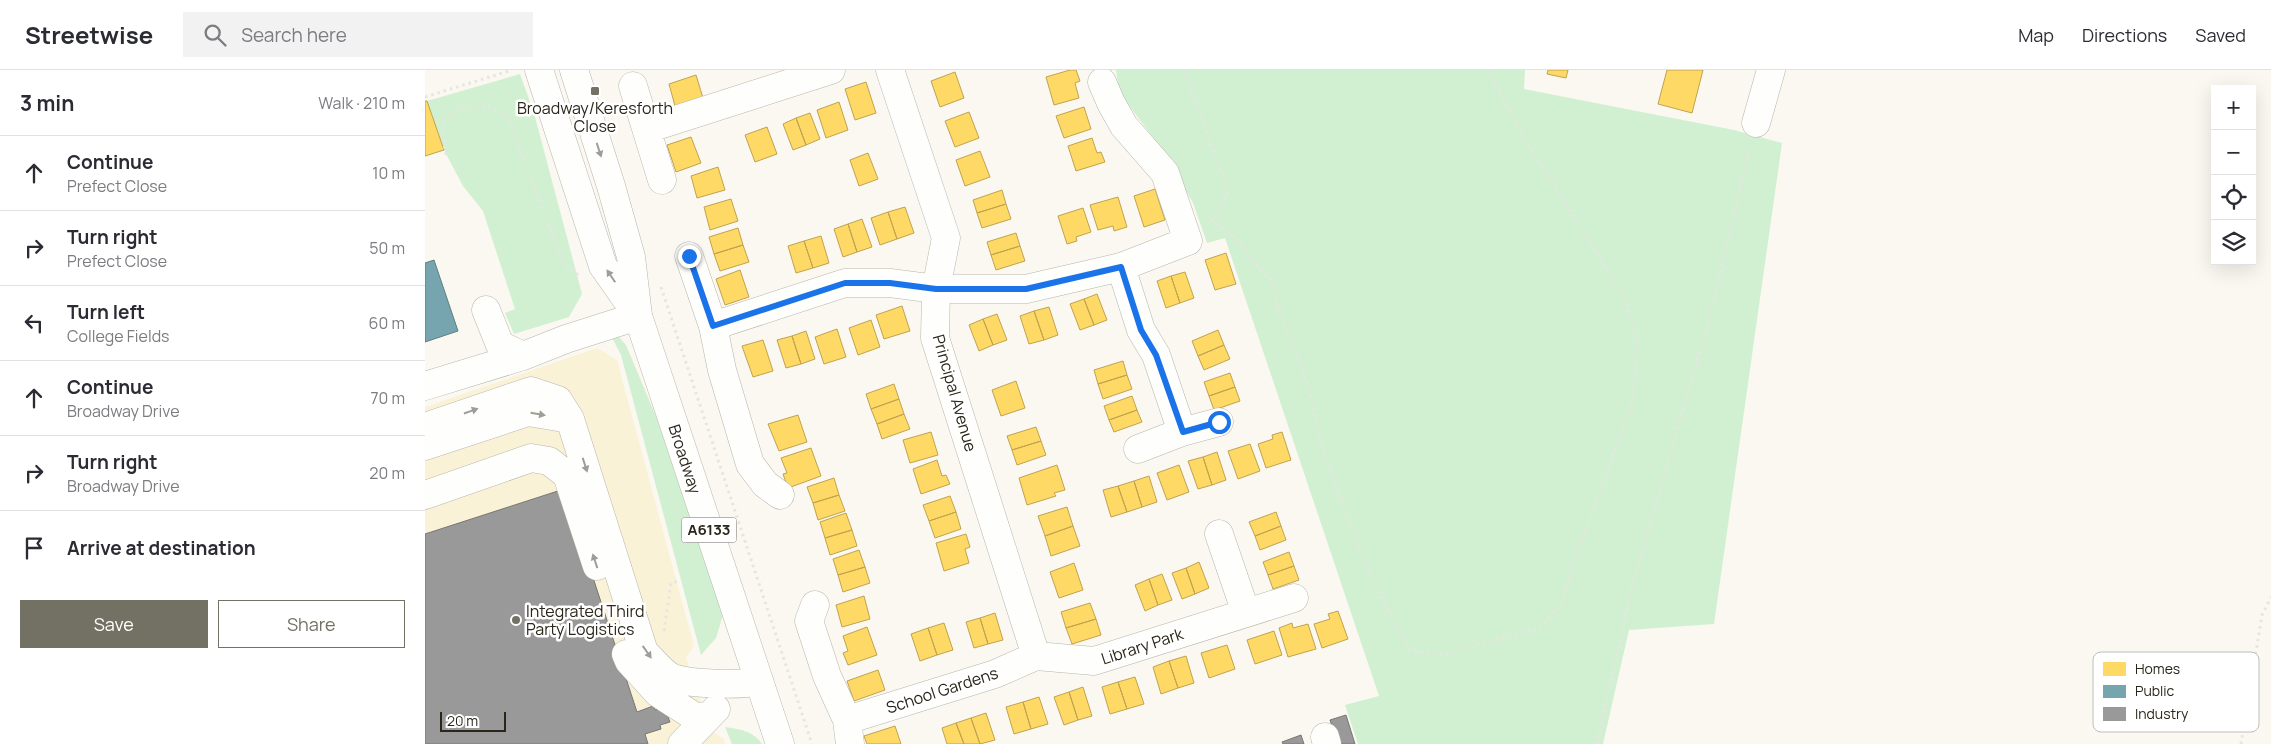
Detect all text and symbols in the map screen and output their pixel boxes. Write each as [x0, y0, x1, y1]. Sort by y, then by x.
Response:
search box [183, 12, 533, 57]
text: Streetwise [25, 18, 153, 51]
icon: search [201, 21, 229, 49]
text: Search here [241, 22, 347, 48]
text: Map [2018, 23, 2054, 47]
text: Directions [2082, 23, 2167, 47]
text: Saved [2195, 23, 2246, 47]
marker: Broadway/Keresforth Close [589, 85, 601, 97]
map controls [2211, 85, 2256, 265]
button: + [2211, 85, 2256, 130]
text: 3 min [20, 89, 74, 117]
text: Walk · 210 m [318, 92, 405, 114]
place label: Broadway/Keresforth Close [517, 97, 673, 137]
button: − [2211, 130, 2256, 175]
one-way arrow [596, 142, 604, 157]
text: Continue [67, 149, 153, 175]
icon: ahead [20, 159, 48, 187]
text: 10 m [372, 162, 405, 184]
text: Prefect Close [67, 175, 167, 197]
button: locate [2211, 175, 2256, 220]
button: layers [2211, 220, 2256, 265]
text: Turn right [67, 224, 157, 250]
icon: right [20, 234, 48, 262]
text: 50 m [369, 237, 405, 259]
route end [678, 245, 701, 268]
text: Prefect Close [67, 250, 167, 272]
one-way arrow [606, 269, 615, 283]
text: Turn left [67, 299, 145, 325]
icon: left [20, 309, 48, 337]
text: 60 m [369, 312, 405, 334]
text: College Fields [67, 325, 170, 347]
street label: Principal Avenue [928, 332, 982, 454]
text: Continue [67, 374, 153, 400]
icon: ahead [20, 384, 48, 412]
text: 70 m [370, 387, 405, 409]
text: Broadway Drive [67, 400, 180, 422]
one-way arrow [464, 407, 479, 415]
one-way arrow [530, 410, 546, 418]
route start [1208, 411, 1231, 434]
street label: Broadway [663, 421, 707, 497]
text: Turn right [67, 449, 157, 475]
one-way arrow [581, 458, 589, 473]
icon: right [20, 459, 48, 487]
text: 20 m [369, 462, 405, 484]
text: Broadway Drive [67, 475, 180, 497]
road number: A6133 [681, 518, 737, 542]
icon: arrive [20, 534, 48, 562]
text: Arrive at destination [67, 535, 256, 561]
one-way arrow [591, 554, 599, 569]
button: Save [20, 600, 208, 648]
button: Share [218, 600, 405, 648]
place label: Integrated Third Party Logistics [526, 600, 644, 640]
marker: Integrated Third Party Logistics [510, 614, 522, 626]
street label: Library Park [1098, 622, 1187, 670]
one-way arrow [642, 645, 652, 659]
legend [2093, 652, 2259, 732]
text: Homes [2135, 659, 2180, 678]
street label: School Gardens [883, 662, 1001, 718]
text: Public [2135, 681, 2175, 700]
text: Industry [2135, 704, 2189, 723]
scale bar [440, 709, 506, 732]
text: 20 m [447, 711, 478, 730]

